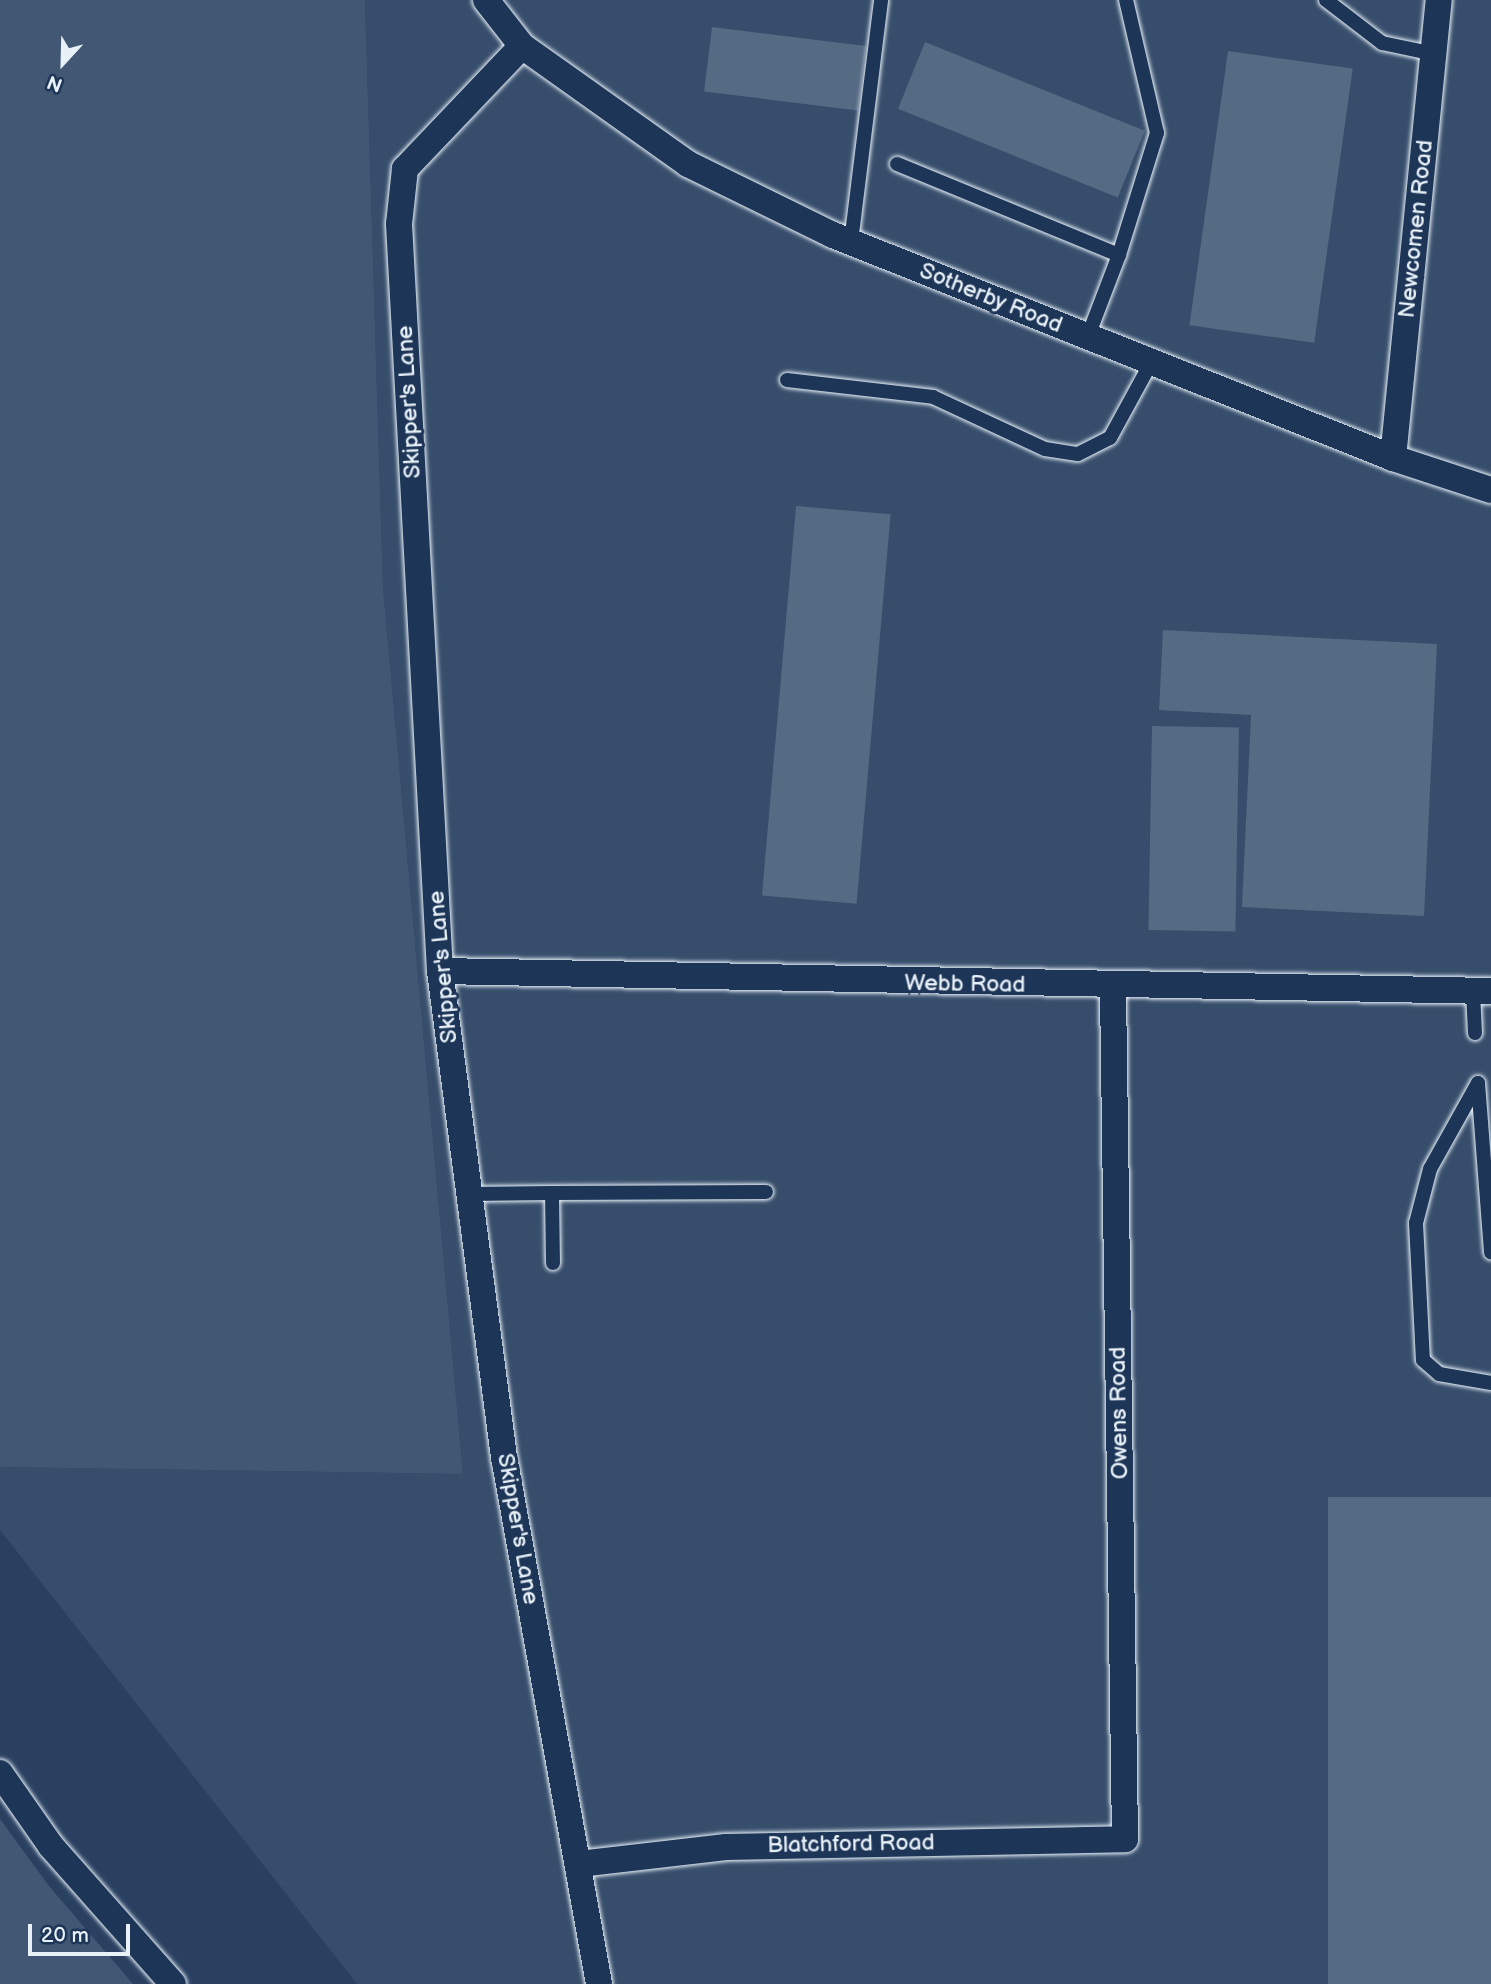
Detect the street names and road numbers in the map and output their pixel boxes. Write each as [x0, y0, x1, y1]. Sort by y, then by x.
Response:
street label: Newcomen Road [1393, 139, 1439, 319]
street label: Sotherby Road [915, 256, 1067, 340]
street label: Skipper's Lane [391, 325, 427, 479]
street label: Skipper's Lane [423, 889, 463, 1045]
street label: Webb Road [904, 969, 1026, 999]
street label: Owens Road [1104, 1346, 1134, 1480]
street label: Skipper's Lane [491, 1451, 545, 1607]
street label: Blatchford Road [767, 1829, 935, 1859]

